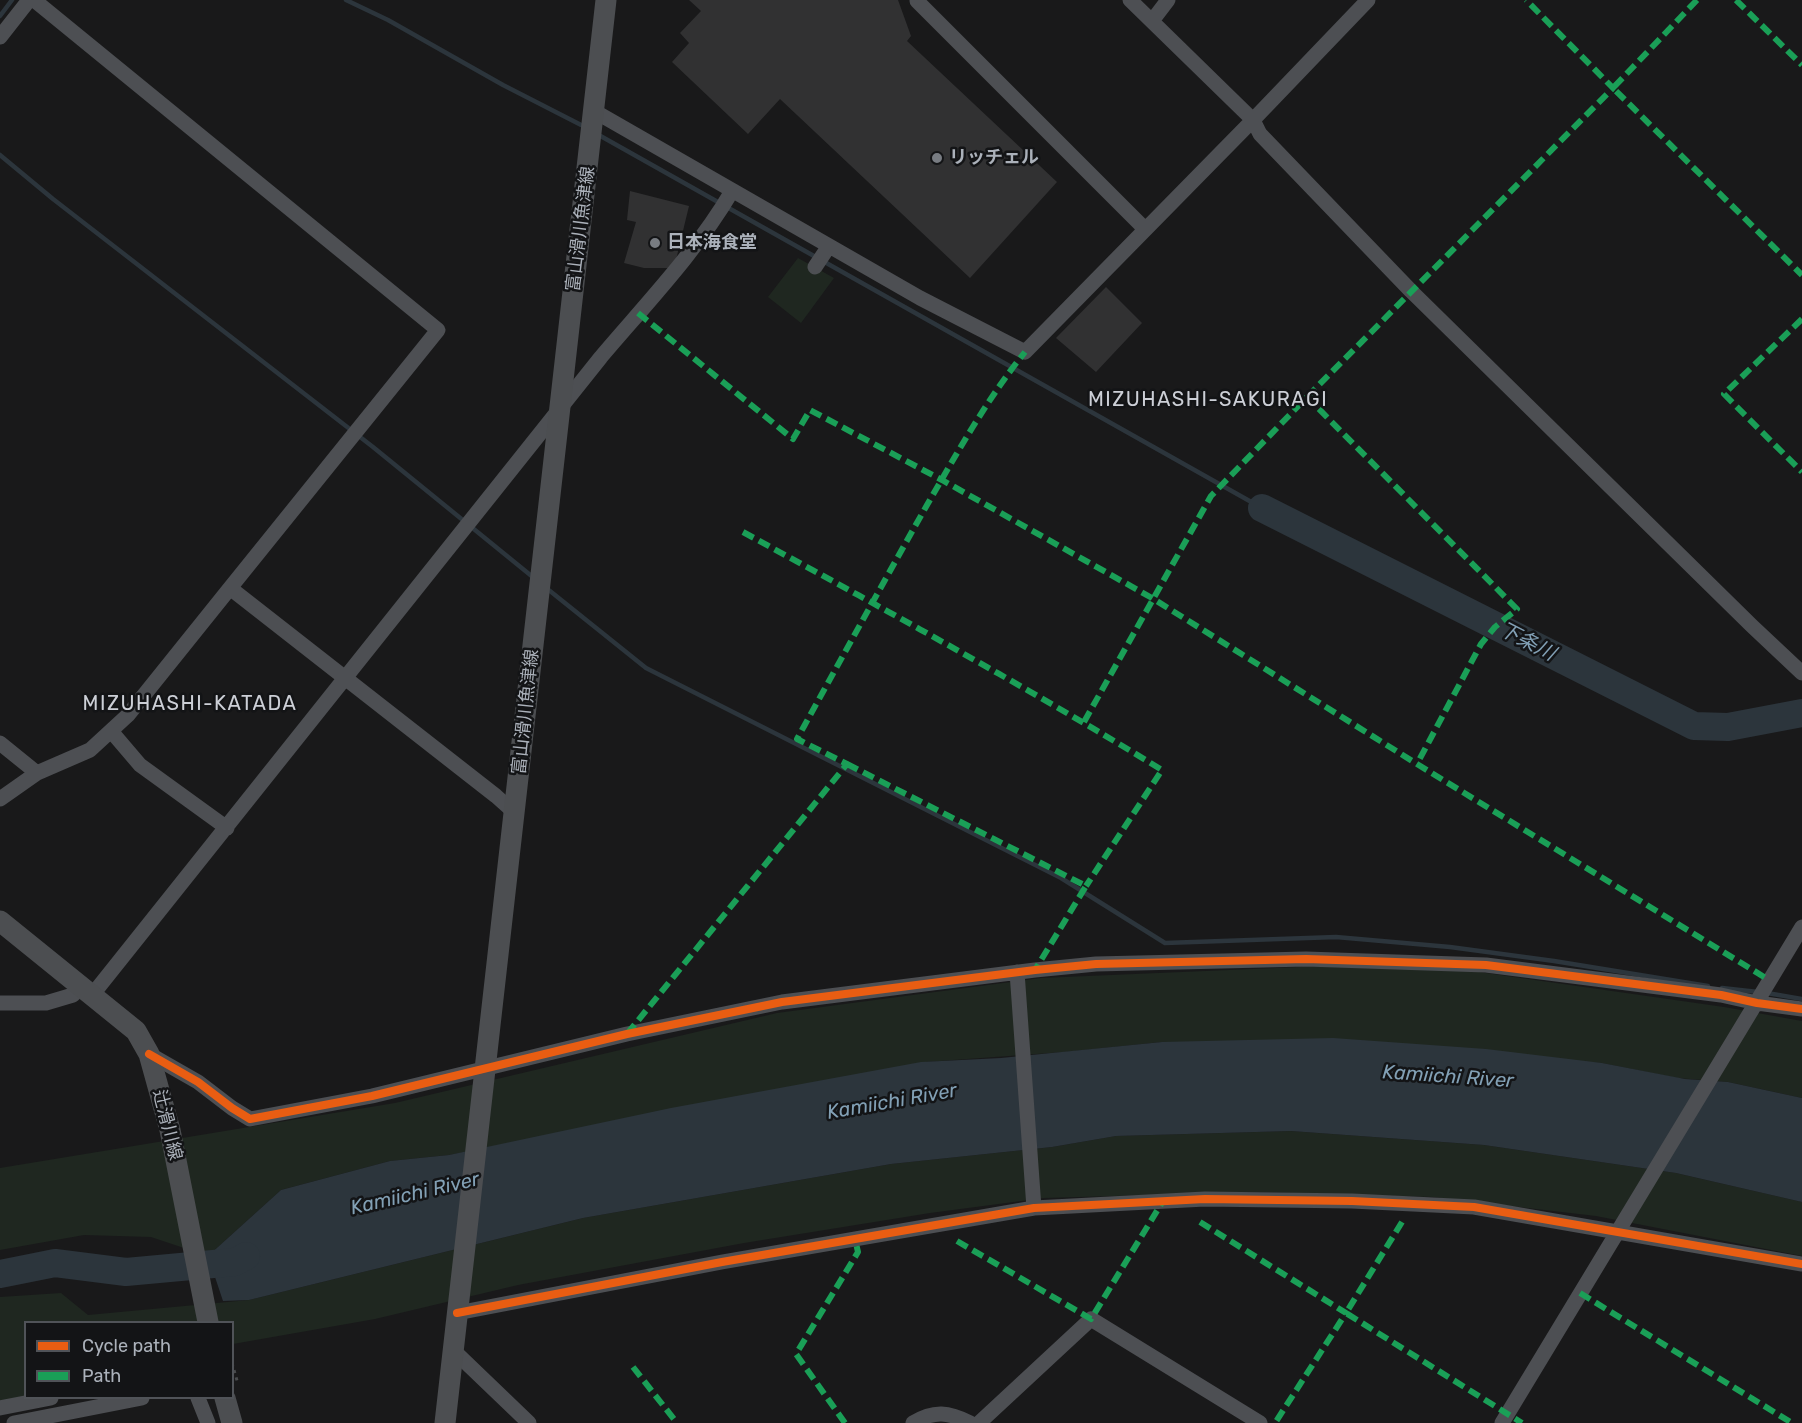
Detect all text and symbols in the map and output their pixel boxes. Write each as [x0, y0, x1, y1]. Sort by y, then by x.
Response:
place label: リッチェル [949, 147, 1039, 169]
marker: リッチェル [930, 151, 944, 165]
street label: 富山滑川魚津線 [563, 165, 599, 293]
place label: 日本海食堂 [667, 232, 757, 254]
marker: 日本海食堂 [648, 236, 662, 250]
district label: MIZUHASHI-SAKURAGI [1088, 388, 1328, 412]
water label: 下条川 [1495, 618, 1559, 666]
street label: 富山滑川魚津線 [509, 648, 543, 776]
district label: MIZUHASHI-KATADA [83, 692, 297, 716]
water label: Kamiichi River [1382, 1060, 1514, 1094]
water label: Kamiichi River [825, 1079, 959, 1125]
street label: 辻滑川線 [148, 1087, 186, 1163]
water label: Kamiichi River [348, 1168, 482, 1220]
legend [24, 1321, 234, 1399]
text: Cycle path [82, 1335, 171, 1357]
text: Path [82, 1365, 121, 1387]

